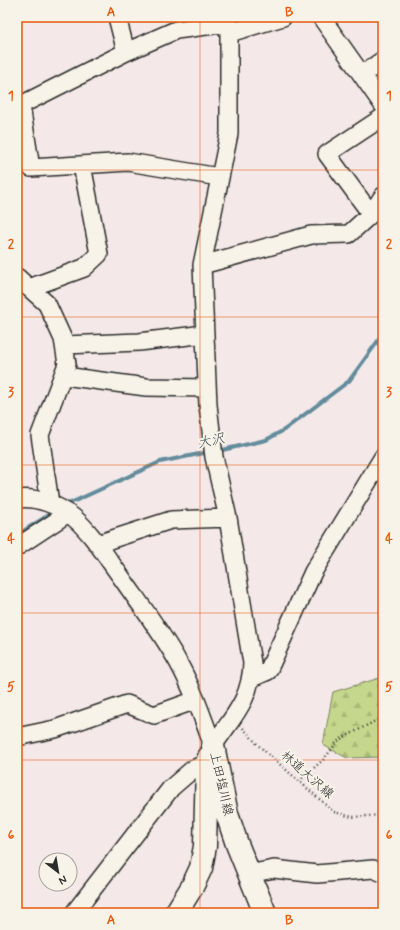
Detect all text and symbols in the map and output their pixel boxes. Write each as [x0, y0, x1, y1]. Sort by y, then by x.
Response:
text: A [107, 4, 115, 21]
text: B [285, 4, 294, 21]
text: 1 [8, 88, 14, 105]
text: 1 [386, 88, 392, 105]
text: 2 [8, 236, 15, 253]
text: 2 [386, 236, 393, 253]
text: 3 [8, 384, 14, 401]
text: 3 [386, 384, 392, 401]
water label: 大沢 [195, 429, 228, 453]
text: 4 [7, 531, 15, 548]
text: 4 [385, 531, 393, 548]
text: 5 [7, 679, 15, 696]
text: 5 [385, 679, 393, 696]
street label: 林道大沢線 [277, 747, 338, 803]
street label: 上田塩川線 [205, 750, 237, 819]
text: 6 [8, 827, 15, 844]
text: 6 [386, 827, 393, 844]
north arrow [38, 852, 78, 892]
text: N [56, 872, 69, 888]
text: A [107, 912, 115, 929]
text: B [285, 912, 294, 929]

